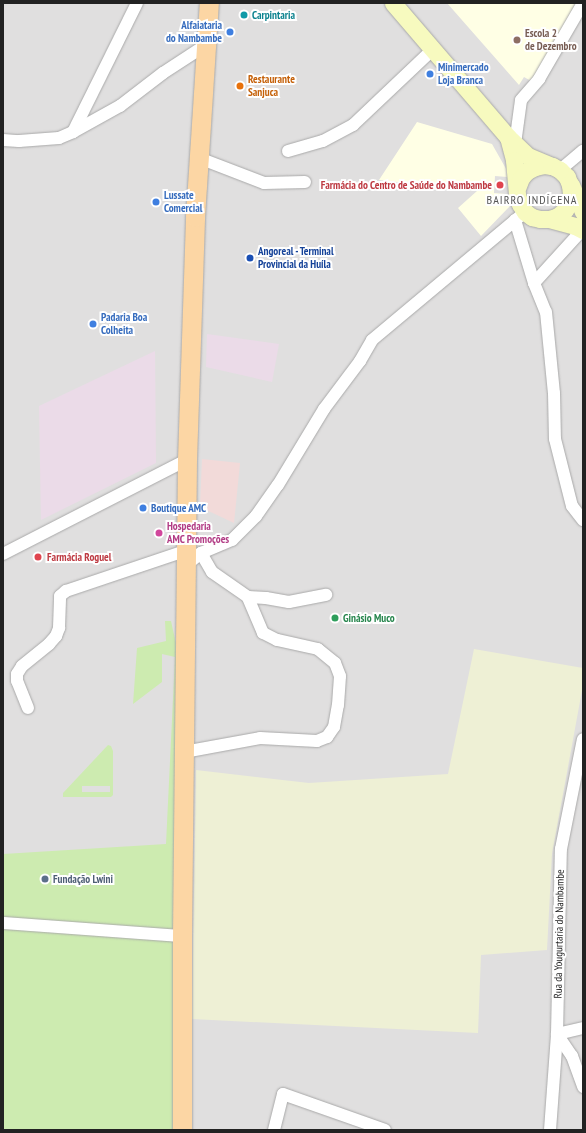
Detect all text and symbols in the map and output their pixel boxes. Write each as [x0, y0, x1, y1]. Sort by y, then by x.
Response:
place label: Carpintaria [252, 8, 295, 22]
marker: Carpintaria [239, 10, 249, 20]
place label: Alfaiataria do Nambambe [166, 19, 222, 45]
marker: Alfaiataria do Nambambe [225, 27, 235, 37]
place label: Escola 2 de Dezembro [525, 27, 577, 53]
marker: Escola 2 de Dezembro [512, 35, 522, 45]
place label: Minimercado Loja Branca [438, 61, 489, 87]
marker: Minimercado Loja Branca [425, 69, 435, 79]
place label: Restaurante Sanjuca [248, 73, 295, 99]
marker: Restaurante Sanjuca [235, 81, 245, 91]
place label: Farmácia do Centro de Saúde do Nambambe [321, 178, 492, 192]
marker: Farmácia do Centro de Saúde do Nambambe [495, 180, 505, 190]
place label: Lussate Comercial [164, 189, 202, 215]
district label: BAIRRO INDÍGENA [487, 193, 577, 207]
marker: Lussate Comercial [151, 197, 161, 207]
place label: Angoreal - Terminal Provincial da Huíla [258, 245, 335, 271]
marker: Angoreal - Terminal Provincial da Huíla [245, 253, 255, 263]
place label: Padaria Boa Colheita [101, 311, 147, 337]
marker: Padaria Boa Colheita [88, 319, 98, 329]
place label: Boutique AMC [151, 501, 206, 515]
marker: Boutique AMC [138, 503, 148, 513]
place label: Hospedaria AMC Promoções [167, 520, 230, 546]
marker: Hospedaria AMC Promoções [154, 528, 164, 538]
place label: Farmácia Roguel [47, 550, 111, 564]
marker: Farmácia Roguel [32, 551, 44, 563]
place label: Ginásio Muco [343, 611, 395, 625]
marker: Ginásio Muco [330, 613, 340, 623]
street label: Rua da Yougurtaria do Nambambe [551, 869, 567, 999]
place label: Fundação Lwini [53, 872, 113, 886]
marker: Fundação Lwini [40, 874, 50, 884]

